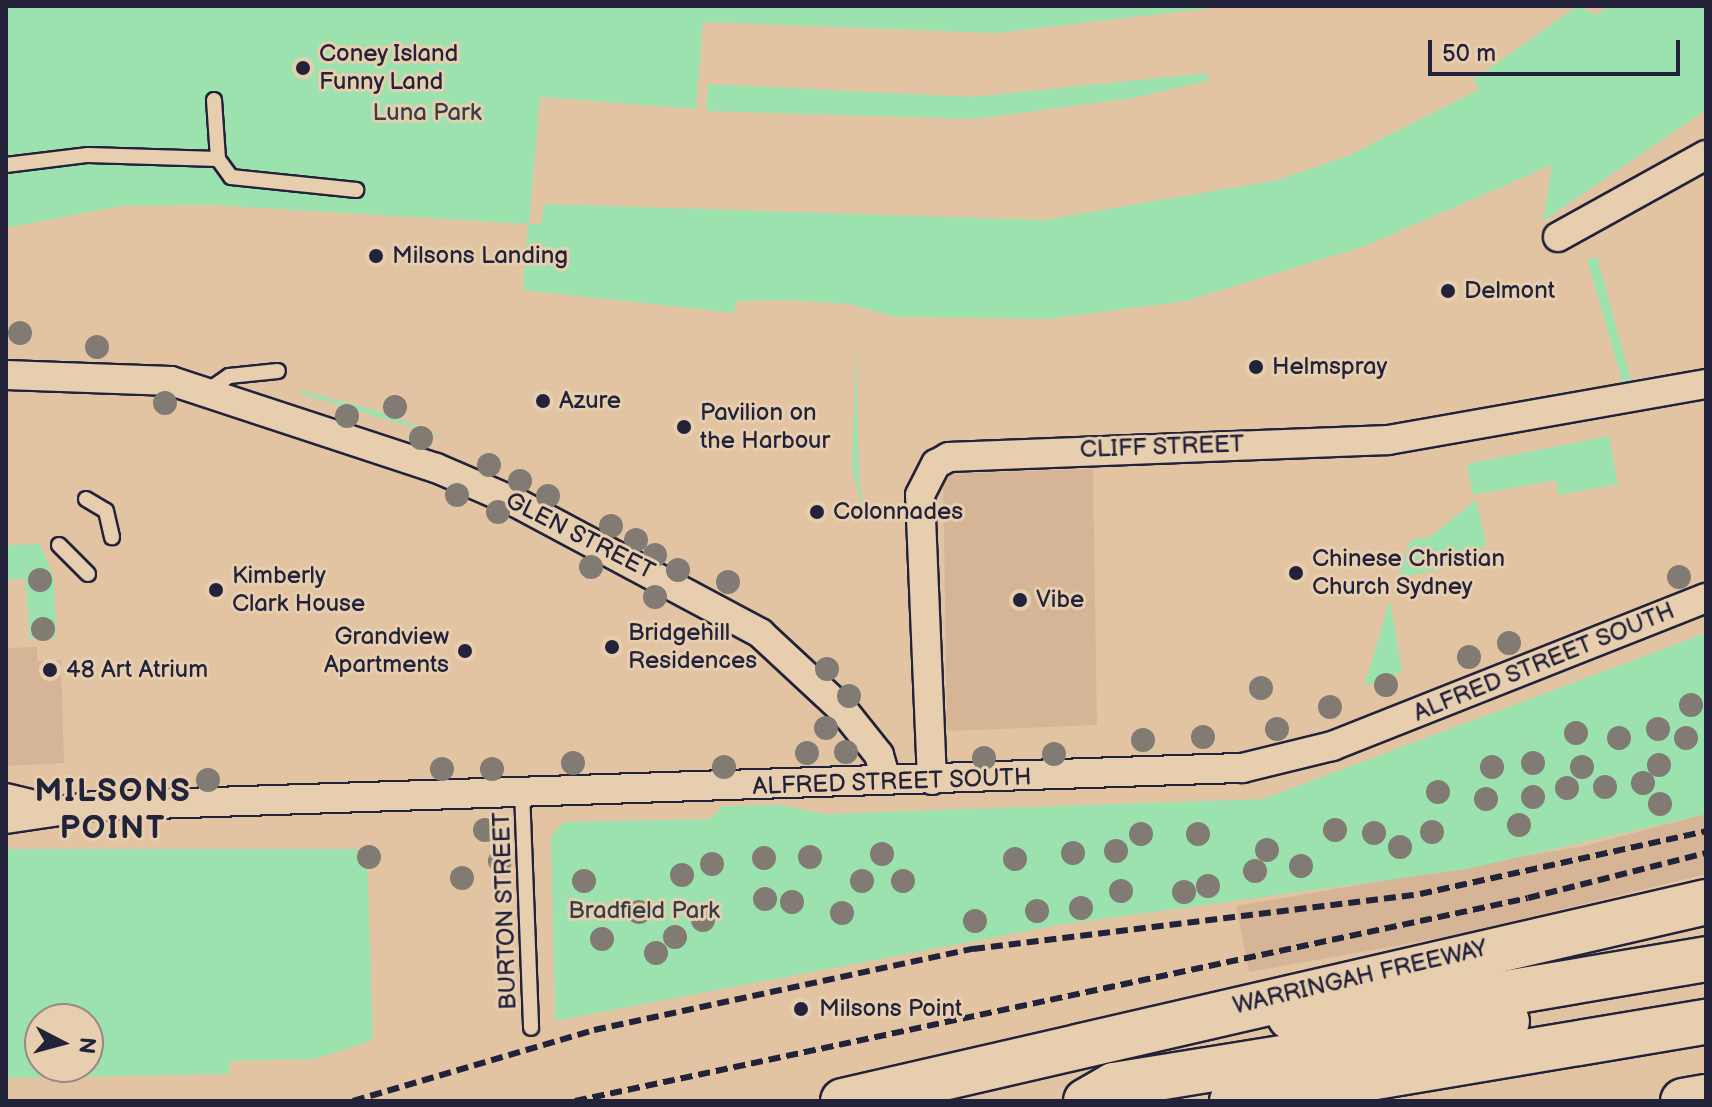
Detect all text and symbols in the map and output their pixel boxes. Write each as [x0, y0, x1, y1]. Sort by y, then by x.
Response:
scale bar [1432, 24, 1684, 74]
text: 50 m [1442, 39, 1496, 68]
place label: Coney Island Funny Land [319, 40, 460, 96]
marker: Coney Island Funny Land [294, 59, 312, 77]
park label: Luna Park [373, 99, 481, 127]
place label: Milsons Landing [392, 242, 568, 270]
marker: Milsons Landing [367, 247, 385, 265]
place label: Delmont [1464, 277, 1555, 305]
marker: Delmont [1439, 282, 1457, 300]
place label: Helmspray [1272, 353, 1387, 381]
marker: Helmspray [1247, 358, 1265, 376]
place label: Azure [559, 387, 621, 415]
marker: Azure [534, 392, 552, 410]
place label: Pavilion on the Harbour [700, 399, 830, 455]
marker: Pavilion on the Harbour [675, 418, 693, 436]
street label: CLIFF STREET [1079, 430, 1245, 464]
street label: GLEN STREET [500, 486, 660, 586]
place label: Colonnades [833, 498, 963, 526]
marker: Colonnades [808, 503, 826, 521]
place label: Chinese Christian Church Sydney [1312, 545, 1505, 601]
place label: Kimberly Clark House [232, 562, 365, 618]
marker: Chinese Christian Church Sydney [1287, 564, 1305, 582]
marker: Kimberly Clark House [207, 581, 225, 599]
place label: Vibe [1036, 586, 1084, 614]
marker: Vibe [1011, 591, 1029, 609]
street label: ALFRED STREET SOUTH [1409, 596, 1679, 728]
place label: Bridgehill Residences [628, 619, 757, 675]
place label: Grandview Apartments [324, 623, 449, 679]
marker: Bridgehill Residences [603, 638, 621, 656]
marker: Grandview Apartments [456, 642, 474, 660]
place label: 48 Art Atrium [66, 656, 208, 684]
marker: 48 Art Atrium [41, 661, 59, 679]
street label: ALFRED STREET SOUTH [752, 763, 1032, 801]
district label: MILSONS POINT [34, 774, 192, 849]
street label: BURTON STREET [487, 811, 523, 1011]
park label: Bradfield Park [568, 897, 720, 925]
street label: WARRINGAH FREEWAY [1230, 934, 1490, 1020]
place label: Milsons Point [819, 995, 962, 1023]
marker: Milsons Point [790, 998, 812, 1020]
north arrow [24, 1003, 104, 1083]
text: N [72, 1036, 101, 1055]

